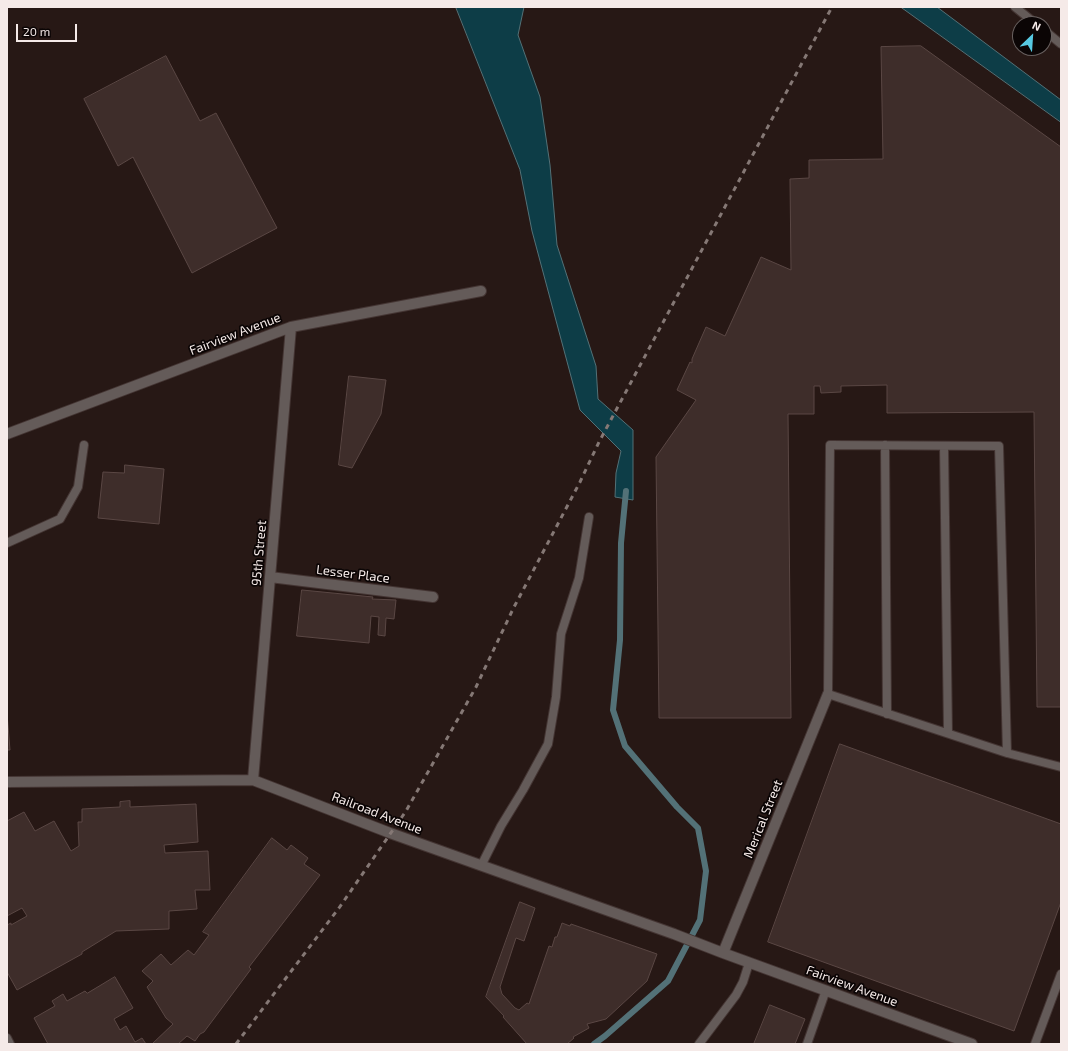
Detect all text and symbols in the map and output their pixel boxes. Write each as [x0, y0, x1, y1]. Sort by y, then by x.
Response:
scale bar [18, 16, 79, 42]
north arrow [1012, 16, 1052, 56]
text: N [1031, 18, 1043, 33]
text: 20 m [23, 24, 50, 38]
street label: Fairview Avenue [187, 309, 283, 359]
street label: 95th Street [248, 519, 270, 587]
street label: Lesser Place [315, 562, 391, 586]
street label: Merical Street [740, 778, 786, 860]
street label: Railroad Avenue [330, 789, 424, 837]
street label: Fairview Avenue [804, 962, 900, 1010]

